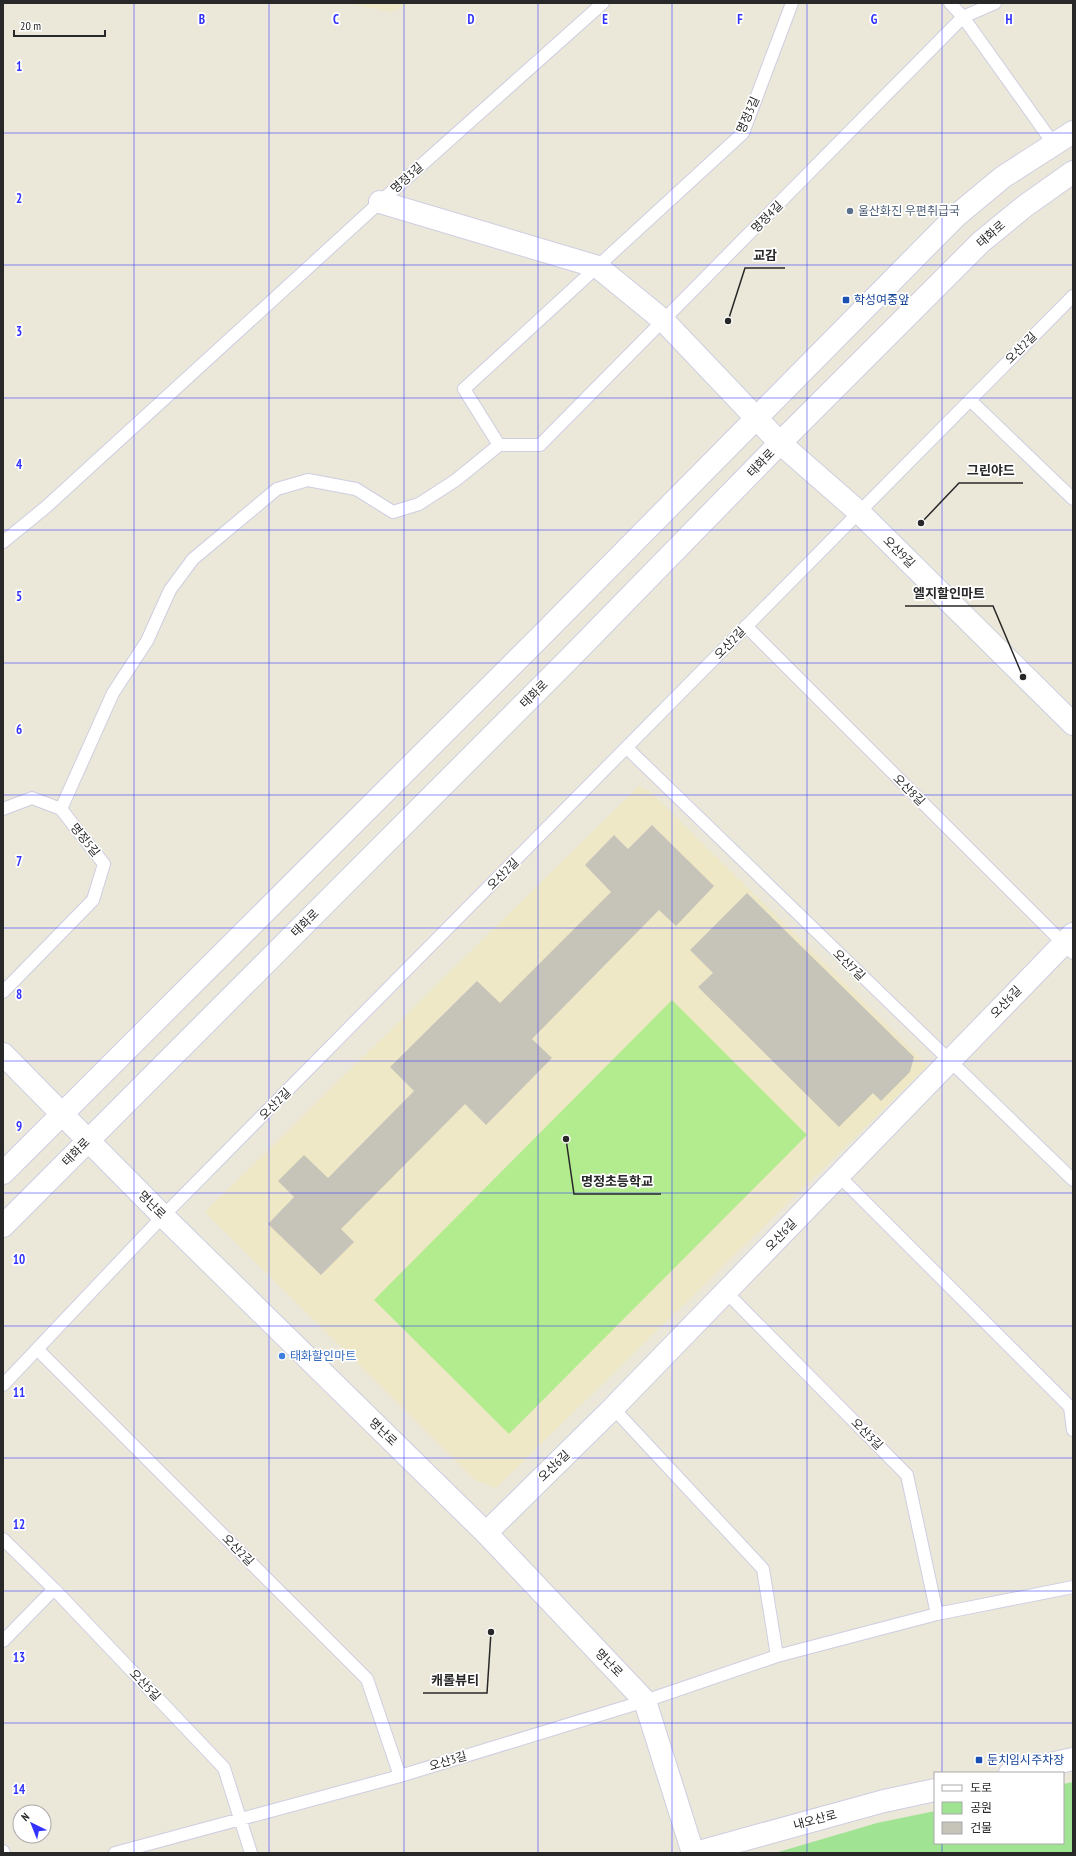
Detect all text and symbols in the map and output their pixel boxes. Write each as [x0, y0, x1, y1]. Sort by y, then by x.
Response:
text: B [199, 11, 205, 28]
text: C [333, 11, 339, 28]
text: D [468, 11, 475, 28]
text: E [602, 11, 608, 28]
text: F [737, 11, 743, 28]
text: G [871, 11, 878, 28]
text: H [1006, 11, 1013, 28]
scale bar [14, 12, 105, 38]
text: 20 m [20, 18, 41, 33]
text: 1 [16, 58, 22, 75]
street label: 명정3길 [733, 94, 762, 135]
street label: 명정3길 [387, 159, 426, 196]
text: 2 [16, 190, 22, 207]
street label: 명정4길 [748, 198, 786, 236]
place label: 울산화진 우편취급국 [858, 203, 960, 218]
marker: 울산화진 우편취급국 [845, 206, 855, 216]
street label: 태화로 [973, 217, 1008, 250]
callout: 교감 [745, 243, 785, 268]
text: 교감 [753, 247, 777, 264]
place label: 학성여중앞 [854, 292, 909, 307]
marker: 학성여중앞 [841, 295, 851, 305]
text: 3 [16, 323, 22, 340]
street label: 오산2길 [1002, 329, 1040, 367]
street label: 태화로 [744, 446, 778, 480]
text: 4 [16, 456, 23, 473]
callout: 그린야드 [959, 458, 1023, 483]
text: 그린야드 [967, 462, 1015, 479]
street label: 오산9길 [880, 533, 918, 571]
callout: 엘지할인마트 [905, 581, 993, 606]
text: 엘지할인마트 [913, 585, 985, 602]
text: 5 [16, 588, 22, 605]
street label: 오산2길 [711, 624, 748, 662]
street label: 태화로 [517, 677, 551, 711]
text: 6 [16, 721, 22, 738]
street label: 오산8길 [890, 771, 928, 809]
street label: 명정5길 [67, 820, 103, 859]
text: 7 [16, 853, 22, 870]
street label: 오산2길 [484, 855, 522, 893]
street label: 태화로 [288, 906, 322, 940]
street label: 오산7길 [830, 946, 868, 983]
street label: 오산6길 [987, 983, 1024, 1021]
text: 8 [16, 986, 22, 1003]
street label: 오산2길 [256, 1085, 294, 1123]
text: 9 [16, 1118, 22, 1135]
street label: 태화로 [59, 1135, 93, 1169]
callout: 명정초등학교 [574, 1169, 661, 1194]
text: 명정초등학교 [581, 1173, 653, 1190]
street label: 명난로 [135, 1188, 169, 1222]
street label: 오산6길 [762, 1216, 799, 1254]
text: 10 [13, 1251, 25, 1268]
place label: 태화할인마트 [290, 1348, 356, 1363]
marker: 태화할인마트 [277, 1351, 287, 1361]
text: 11 [13, 1384, 25, 1401]
street label: 명난로 [366, 1415, 400, 1449]
street label: 오산3길 [848, 1415, 886, 1453]
street label: 오산6길 [535, 1447, 573, 1484]
text: 12 [13, 1516, 25, 1533]
street label: 오산2길 [219, 1531, 257, 1569]
street label: 명난로 [592, 1646, 626, 1680]
text: 13 [13, 1649, 25, 1666]
street label: 오산5길 [127, 1666, 164, 1704]
callout: 캐롤뷰티 [423, 1668, 487, 1693]
text: 캐롤뷰티 [431, 1672, 479, 1689]
street label: 오산3길 [427, 1748, 468, 1773]
place label: 둔치임시주차장 [987, 1752, 1064, 1767]
marker: 둔치임시주차장 [974, 1755, 984, 1765]
legend [934, 1772, 1064, 1844]
text: 도로 [970, 1780, 992, 1795]
text: 14 [13, 1781, 26, 1798]
text: 공원 [970, 1800, 992, 1815]
north arrow [12, 1804, 52, 1844]
street label: 내오산로 [792, 1807, 838, 1832]
text: N [18, 1810, 32, 1824]
text: 건물 [970, 1820, 992, 1835]

